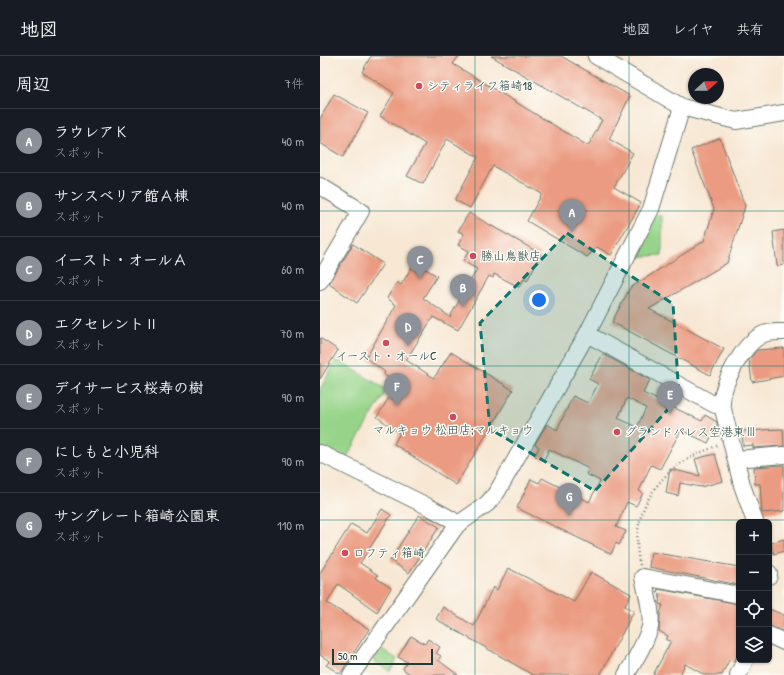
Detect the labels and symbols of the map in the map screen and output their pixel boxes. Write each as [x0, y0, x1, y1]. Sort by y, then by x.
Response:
north arrow [688, 68, 724, 104]
place label: シティライフ箱崎18 [427, 77, 532, 94]
marker: シティライフ箱崎18 [414, 81, 424, 91]
pin: A [559, 199, 585, 232]
pin: C [407, 246, 433, 279]
place label: 勝山鳥獣店 [481, 247, 541, 264]
marker: 勝山鳥獣店 [468, 251, 478, 261]
pin: B [450, 274, 476, 307]
your location [529, 290, 549, 310]
pin: D [395, 313, 421, 346]
marker: イースト・オールC [381, 338, 391, 348]
place label: イースト・オールC [335, 347, 437, 364]
pin: F [384, 373, 410, 406]
pin: E [657, 381, 683, 414]
marker: マルキョウ 松田店;マルキョウ [448, 412, 458, 422]
place label: マルキョウ 松田店;マルキョウ [372, 421, 534, 438]
place label: グランドパレス空港東Ⅲ [625, 423, 757, 440]
marker: グランドパレス空港東Ⅲ [612, 427, 622, 437]
pin: G [556, 483, 582, 516]
place label: ロフティ箱崎 [353, 544, 425, 561]
marker: ロフティ箱崎 [340, 548, 350, 558]
scale bar [332, 647, 433, 666]

